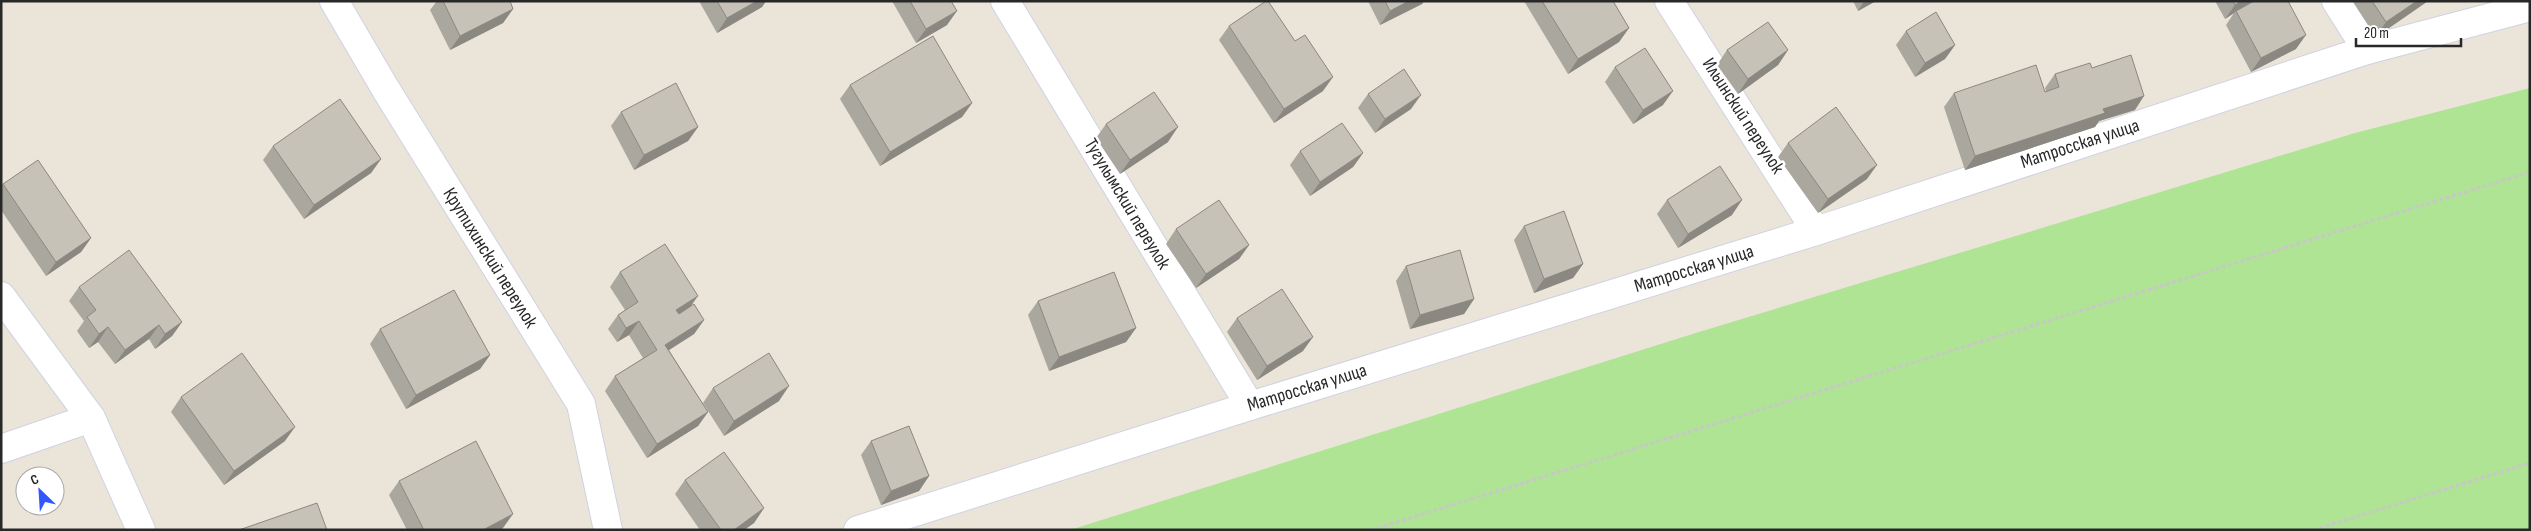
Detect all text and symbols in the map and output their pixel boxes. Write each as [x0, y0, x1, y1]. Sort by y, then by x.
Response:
scale bar [2356, 15, 2461, 47]
text: 20 m [2364, 24, 2389, 43]
street label: Ильинский переулок [1697, 54, 1789, 179]
street label: Матросская улица [2018, 114, 2142, 174]
street label: Тугулымский переулок [1079, 134, 1176, 274]
street label: Крутихинский переулок [438, 184, 543, 333]
street label: Матросская улица [1632, 240, 1756, 298]
street label: Матросская улица [1245, 359, 1369, 417]
north arrow [15, 466, 65, 516]
text: С [28, 470, 42, 489]

